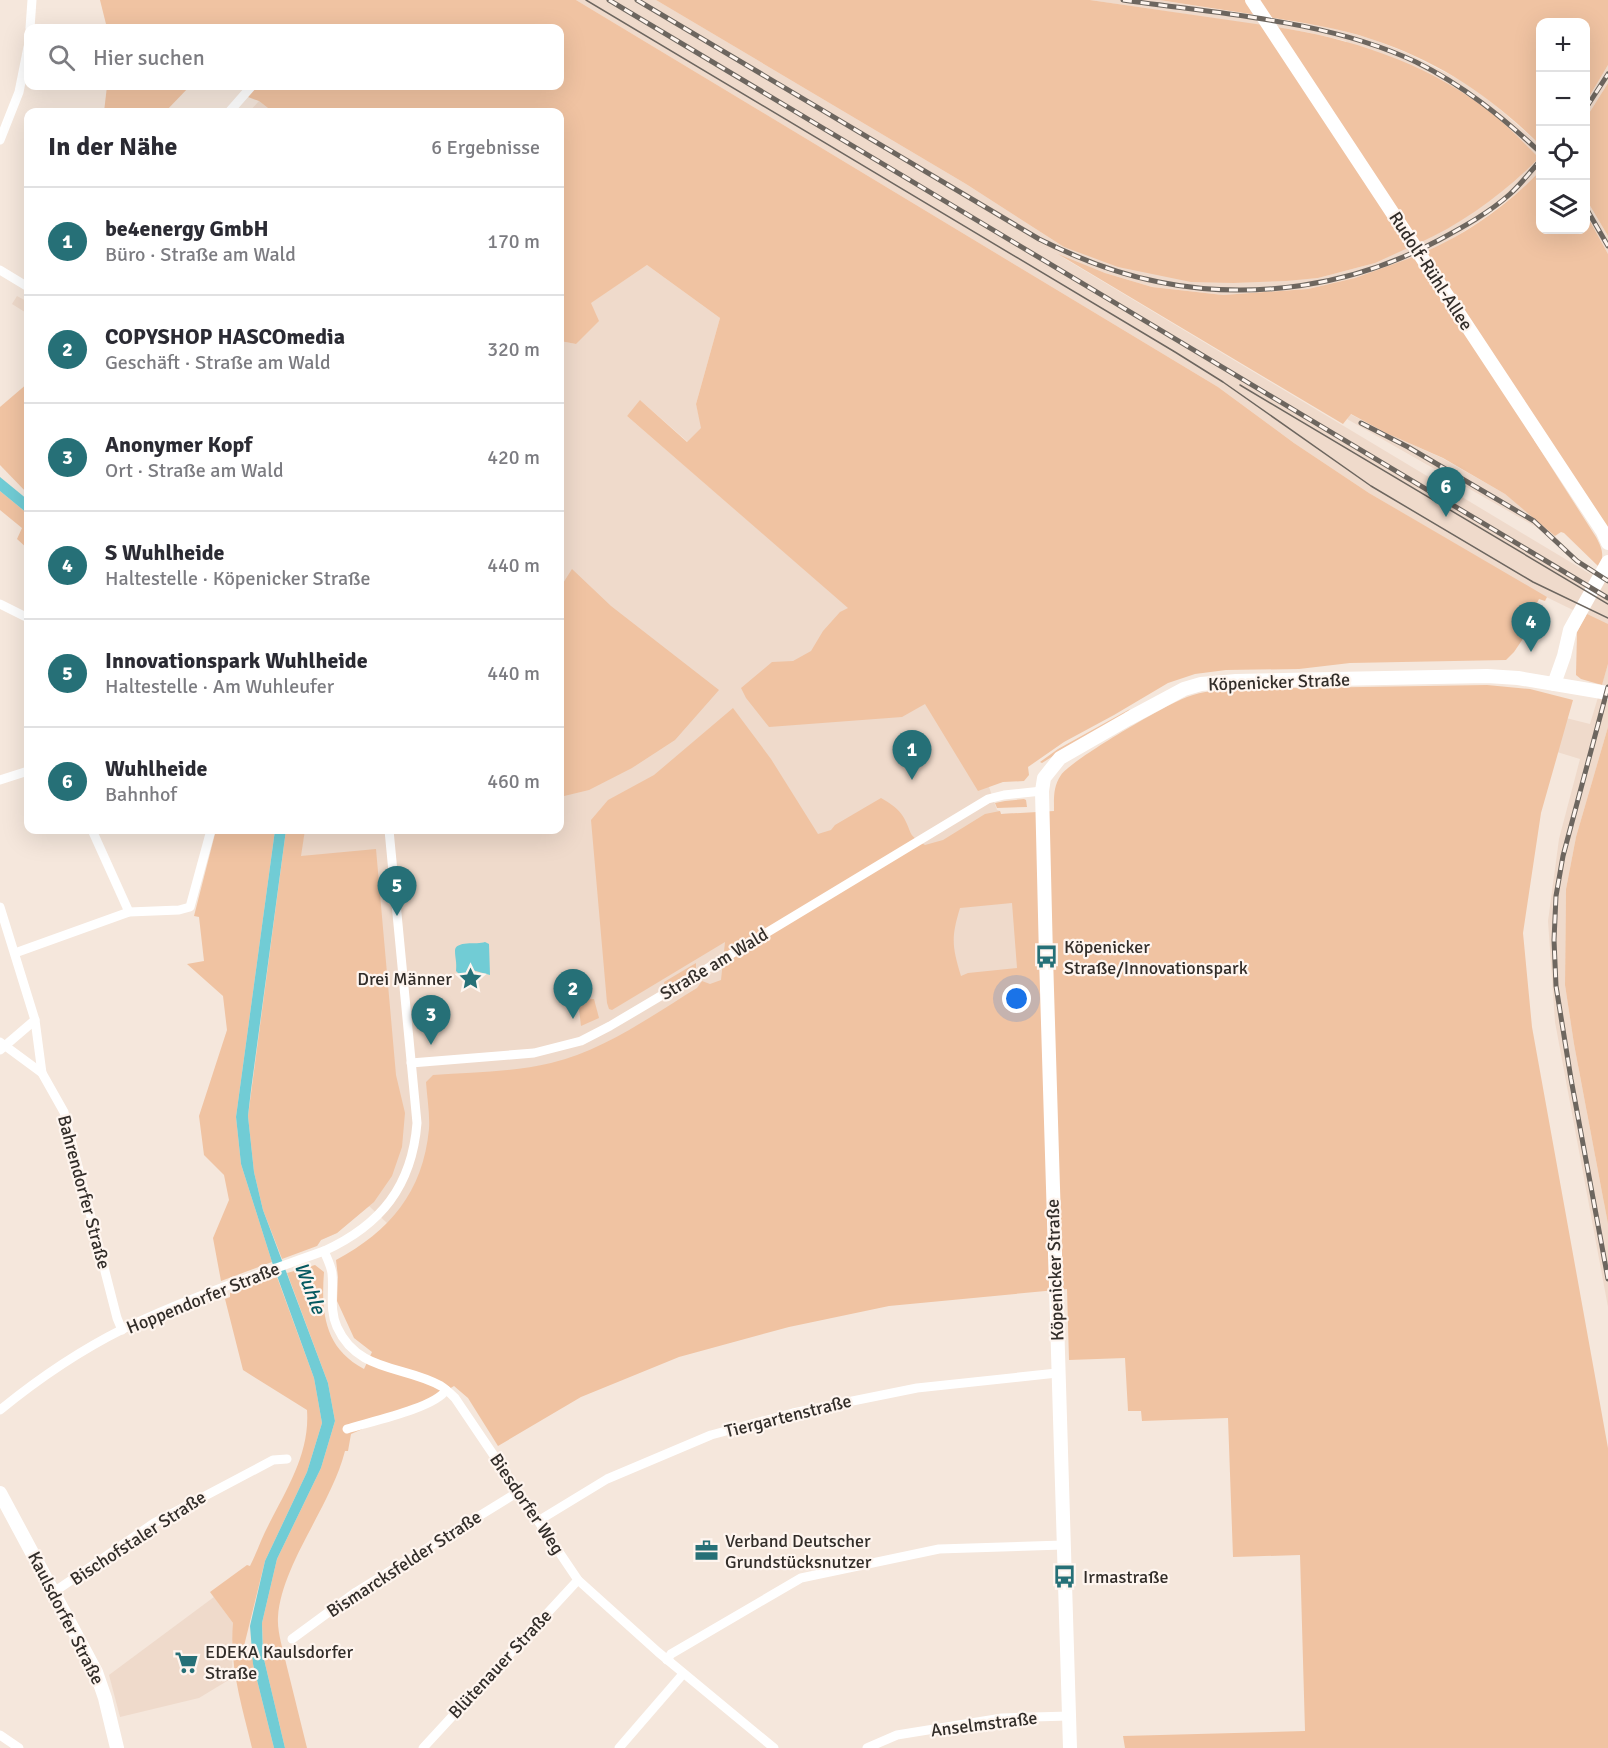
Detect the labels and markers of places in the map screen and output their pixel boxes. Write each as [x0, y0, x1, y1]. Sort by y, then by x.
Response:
pin: 6 [1426, 468, 1466, 517]
pin: 4 [1512, 602, 1550, 652]
pin: 1 [892, 730, 932, 780]
pin: 5 [378, 866, 416, 916]
place label: Köpenicker Straße/Innovationspark [1064, 936, 1248, 979]
bus stop icon: Köpenicker Straße/Innovationspark [1033, 944, 1059, 970]
place icon: Drei Männer [457, 966, 483, 992]
place label: Drei Männer [357, 968, 452, 990]
pin: 2 [554, 970, 592, 1019]
pin: 3 [412, 996, 450, 1045]
place label: Verband Deutscher Grundstücksnutzer [725, 1530, 872, 1573]
office icon: Verband Deutscher Grundstücksnutzer [694, 1538, 720, 1564]
bus stop icon: Irmastraße [1052, 1564, 1078, 1590]
place label: Irmastraße [1083, 1566, 1168, 1588]
place label: EDEKA Kaulsdorfer Straße [205, 1641, 354, 1684]
supermarket icon: EDEKA Kaulsdorfer Straße [174, 1649, 200, 1675]

